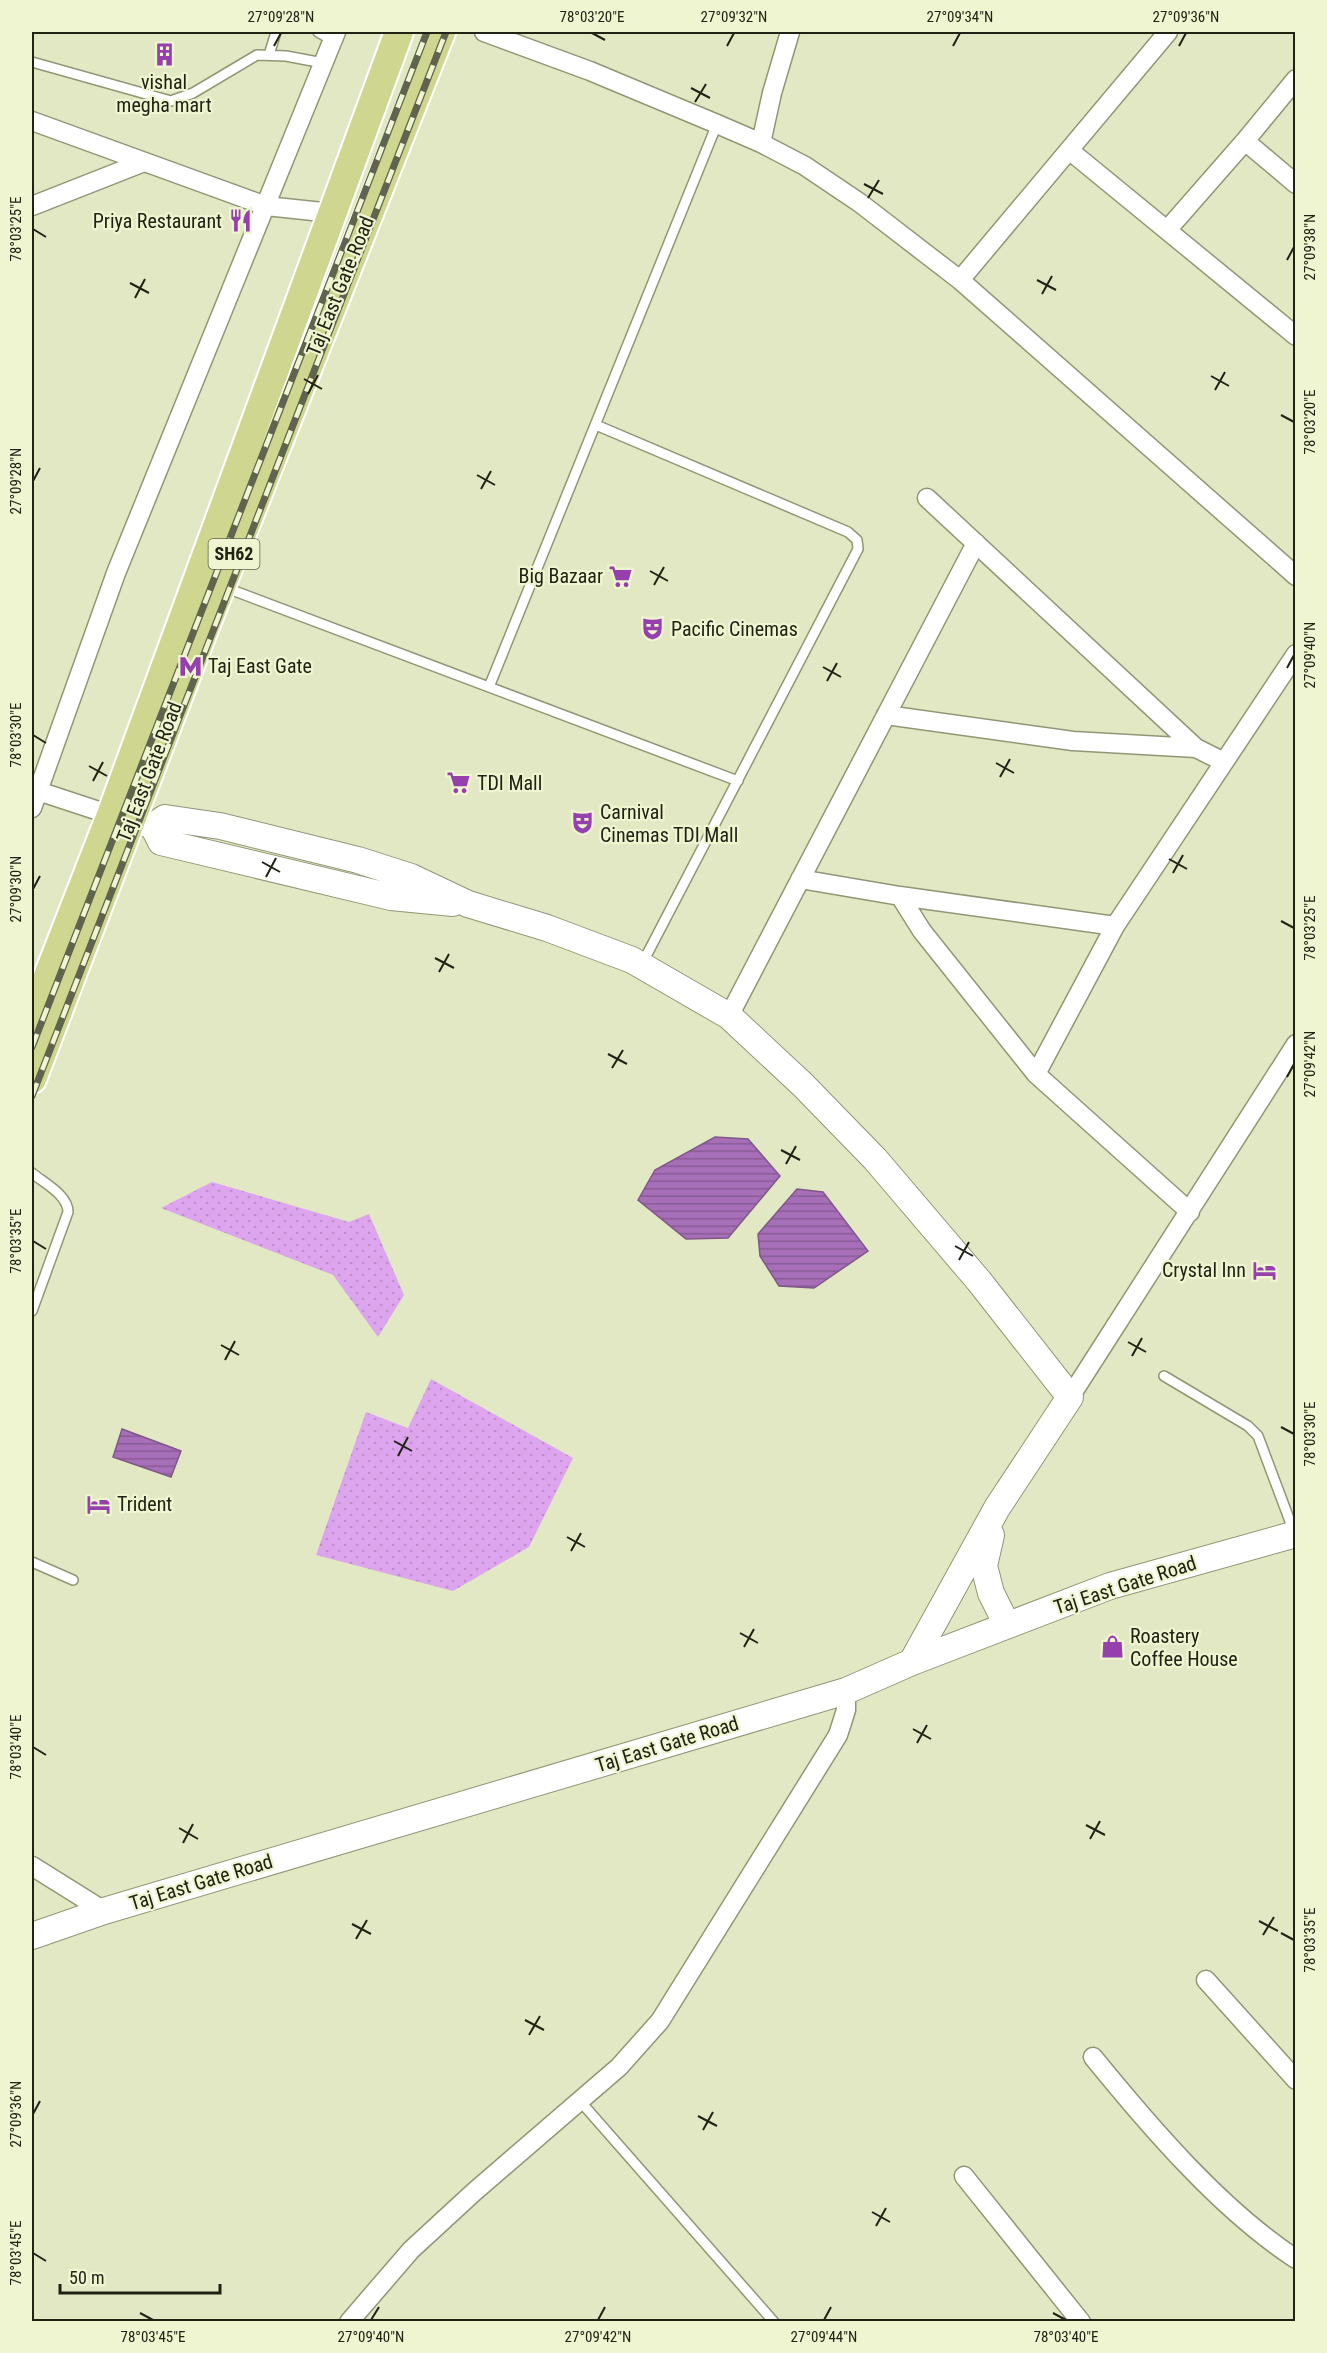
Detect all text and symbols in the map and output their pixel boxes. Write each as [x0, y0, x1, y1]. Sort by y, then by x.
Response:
text: 27°09'28"N [248, 8, 314, 26]
text: 78°03'20"E [560, 8, 624, 26]
text: 27°09'32"N [701, 8, 767, 26]
text: 27°09'34"N [927, 8, 993, 26]
text: 27°09'36"N [1153, 8, 1219, 26]
building icon: vishal megha mart [151, 42, 177, 68]
place label: vishal megha mart [116, 70, 212, 117]
text: 78°03'25"E [7, 197, 25, 261]
restaurant icon: Priya Restaurant [227, 208, 253, 234]
place label: Priya Restaurant [93, 209, 222, 233]
street label: Taj East Gate Road [301, 213, 379, 359]
text: 27°09'38"N [1301, 214, 1319, 280]
text: 78°03'20"E [1301, 390, 1319, 454]
text: 27°09'28"N [7, 448, 25, 514]
road number: SH62 [208, 539, 260, 569]
supermarket icon: Big Bazaar [608, 563, 634, 589]
place label: Big Bazaar [519, 564, 603, 588]
theatre icon: Pacific Cinemas [640, 616, 666, 642]
place label: Pacific Cinemas [671, 617, 798, 641]
text: 27°09'40"N [1301, 622, 1319, 688]
metro station icon: Taj East Gate [177, 653, 203, 679]
place label: Taj East Gate [208, 654, 312, 678]
street label: Taj East Gate Road [111, 698, 187, 846]
text: 78°03'30"E [7, 703, 25, 767]
supermarket icon: TDI Mall [446, 770, 472, 796]
place label: TDI Mall [477, 771, 542, 795]
place label: Carnival Cinemas TDI Mall [600, 800, 738, 847]
theatre icon: Carnival Cinemas TDI Mall [569, 810, 595, 836]
text: 27°09'30"N [7, 856, 25, 922]
text: 78°03'25"E [1301, 896, 1319, 960]
text: 27°09'42"N [1301, 1031, 1319, 1097]
text: 78°03'35"E [7, 1209, 25, 1273]
hotel icon: Crystal Inn [1251, 1257, 1277, 1283]
place label: Crystal Inn [1162, 1258, 1246, 1282]
text: 78°03'30"E [1301, 1402, 1319, 1466]
hotel icon: Trident [86, 1491, 112, 1517]
place label: Trident [117, 1492, 172, 1516]
street label: Taj East Gate Road [1051, 1551, 1199, 1619]
place label: Roastery Coffee House [1130, 1624, 1238, 1671]
shop icon: Roastery Coffee House [1099, 1634, 1125, 1660]
street label: Taj East Gate Road [592, 1711, 742, 1777]
text: 78°03'40"E [7, 1715, 25, 1779]
street label: Taj East Gate Road [126, 1849, 276, 1915]
text: 78°03'35"E [1301, 1908, 1319, 1972]
text: 27°09'36"N [7, 2081, 25, 2147]
text: 78°03'45"E [7, 2221, 25, 2285]
scale bar [60, 2257, 220, 2295]
text: 50 m [69, 2267, 104, 2288]
text: 78°03'45"E [121, 2328, 185, 2346]
text: 27°09'40"N [338, 2328, 404, 2346]
text: 27°09'42"N [565, 2328, 631, 2346]
text: 27°09'44"N [791, 2328, 857, 2346]
text: 78°03'40"E [1034, 2328, 1098, 2346]

